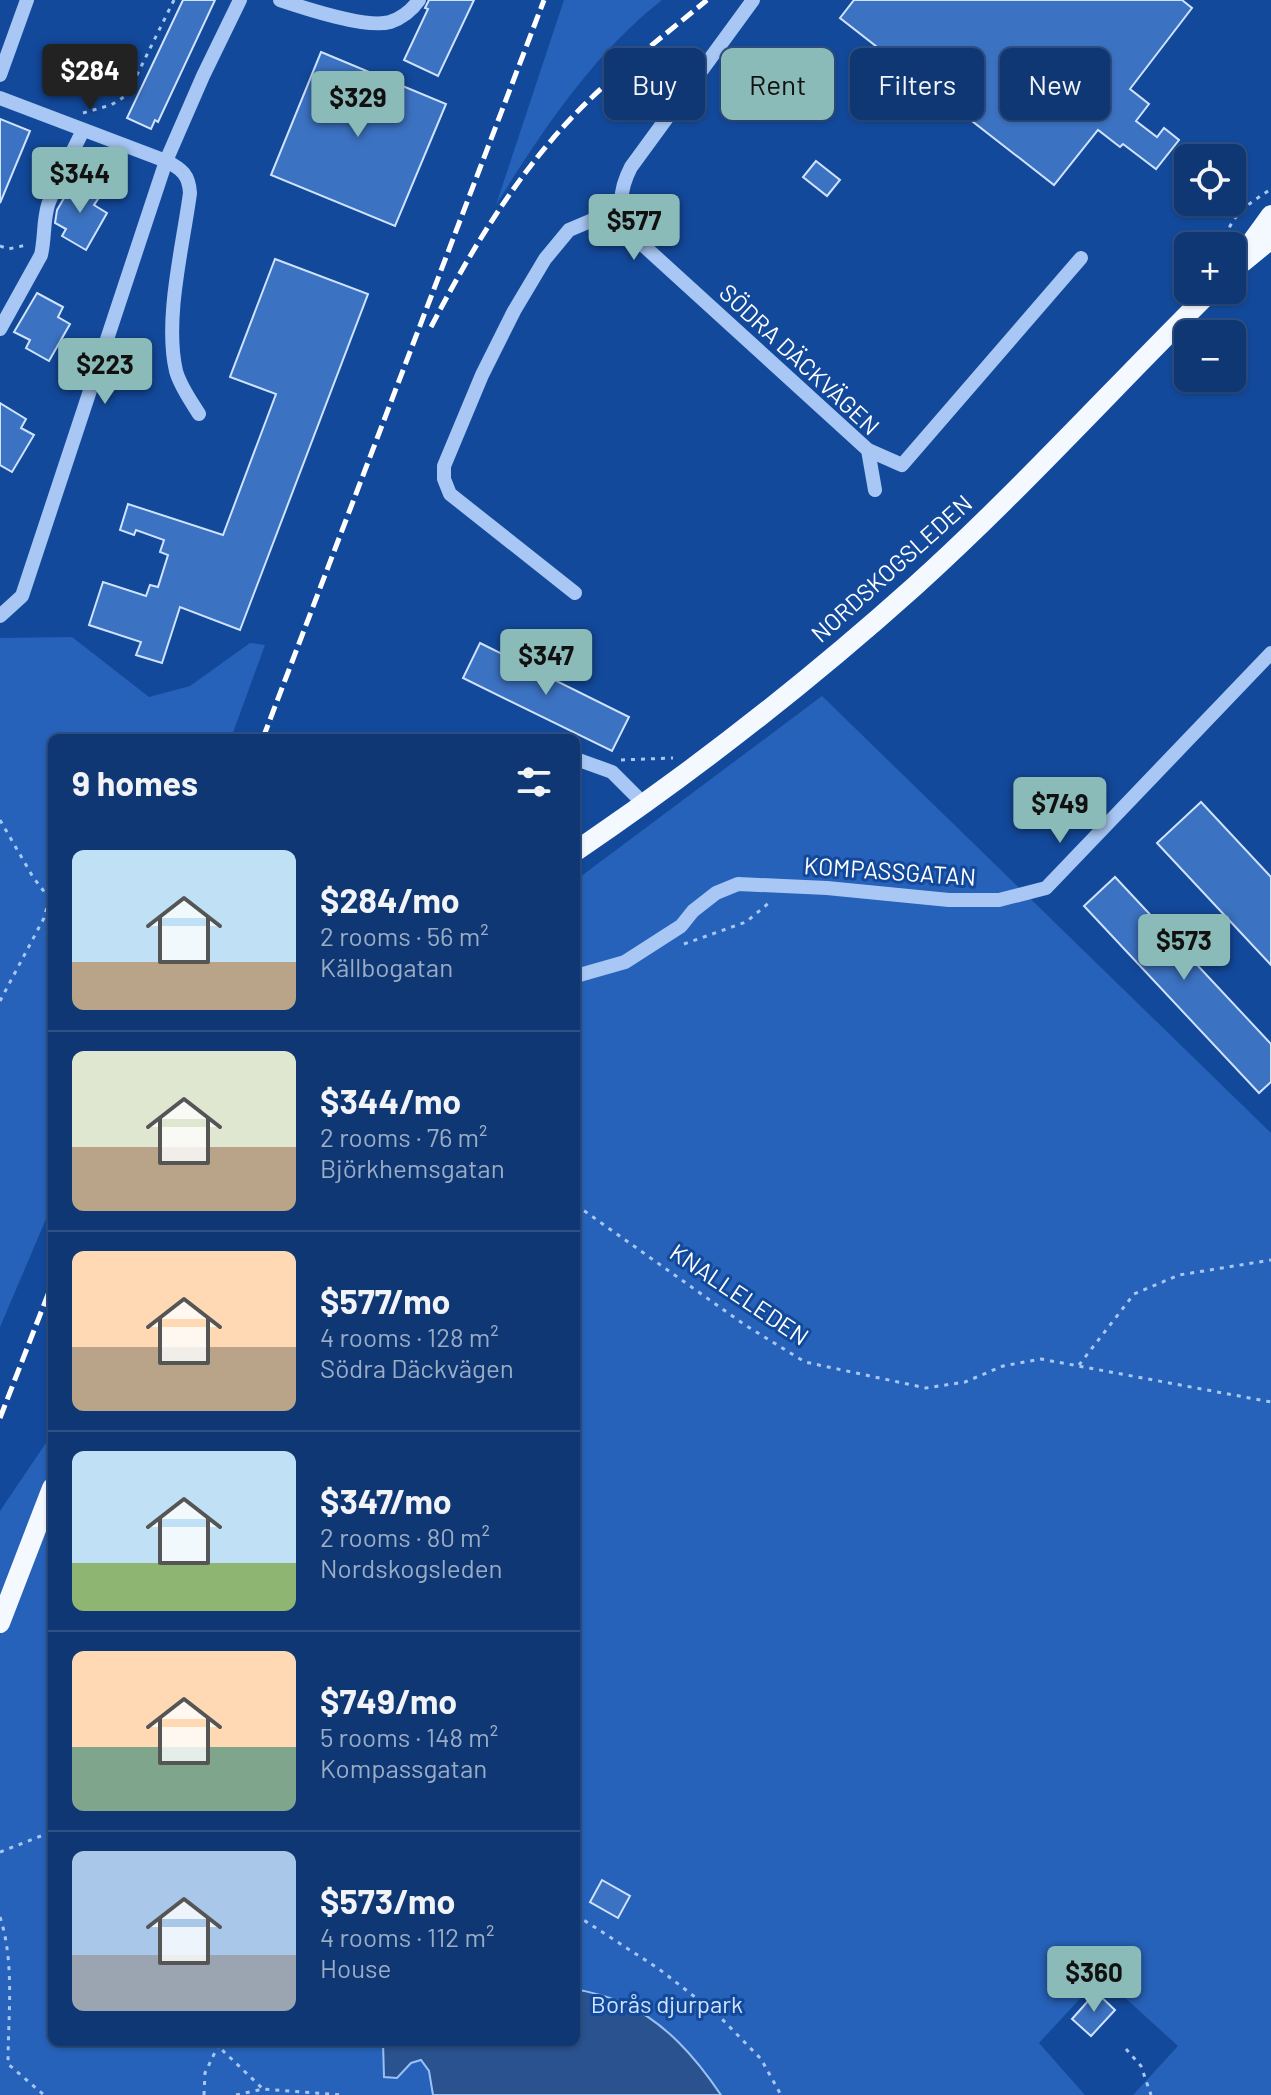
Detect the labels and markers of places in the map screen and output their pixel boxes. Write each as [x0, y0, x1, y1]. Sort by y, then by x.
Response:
pin: $284 [43, 44, 137, 112]
pin: $329 [311, 71, 405, 139]
pin: $344 [33, 147, 127, 215]
pin: $577 [587, 194, 681, 262]
pin: $223 [58, 338, 152, 406]
pin: $347 [499, 629, 593, 697]
pin: $749 [1013, 777, 1107, 845]
pin: $573 [1137, 914, 1231, 982]
pin: $360 [1047, 1946, 1141, 2014]

